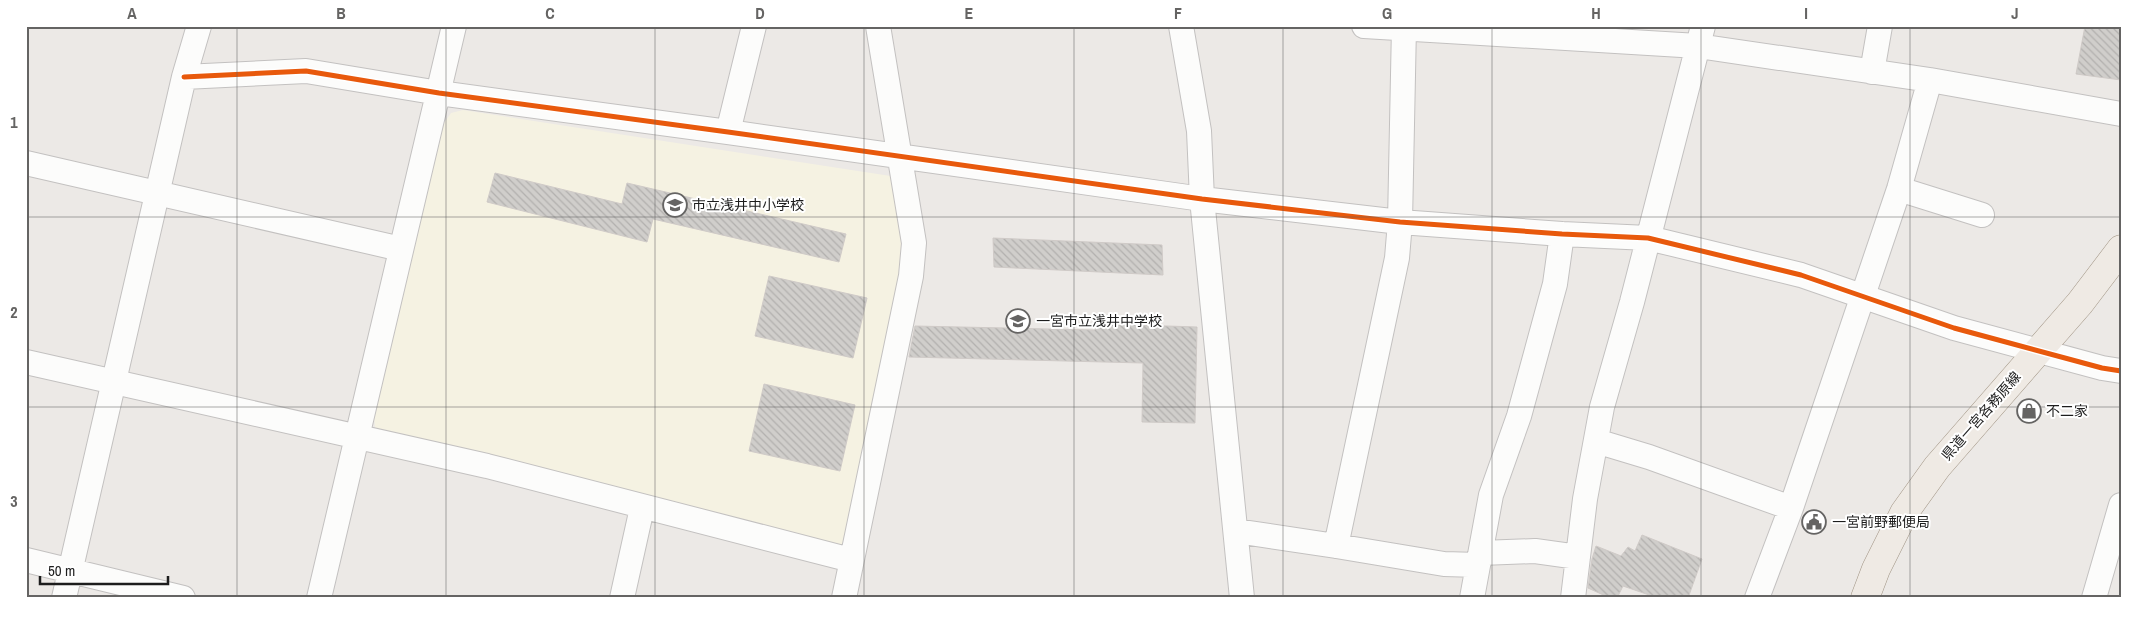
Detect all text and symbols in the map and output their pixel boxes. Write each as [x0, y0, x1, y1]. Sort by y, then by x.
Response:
text: A [127, 2, 137, 24]
text: B [336, 2, 346, 24]
text: C [545, 2, 555, 24]
text: D [755, 2, 765, 24]
text: E [965, 2, 974, 24]
text: F [1174, 2, 1182, 24]
text: G [1382, 2, 1392, 24]
text: H [1591, 2, 1601, 24]
text: I [1804, 2, 1808, 24]
text: J [2011, 2, 2019, 24]
text: 1 [10, 111, 18, 133]
school or university icon: 市立浅井中小学校 [662, 192, 688, 218]
place label: 市立浅井中小学校 [692, 196, 804, 214]
text: 2 [10, 301, 18, 323]
school or university icon: 一宮市立浅井中学校 [1005, 308, 1031, 334]
place label: 一宮市立浅井中学校 [1036, 312, 1162, 330]
street label: 県道一宮各務原線 [1937, 368, 2025, 464]
shop icon: 不二家 [2016, 398, 2042, 424]
place label: 不二家 [2046, 402, 2088, 420]
text: 3 [10, 490, 18, 512]
public building icon: 一宮前野郵便局 [1801, 509, 1827, 535]
place label: 一宮前野郵便局 [1832, 513, 1930, 531]
scale bar [40, 554, 168, 586]
text: 50 m [48, 560, 75, 581]

